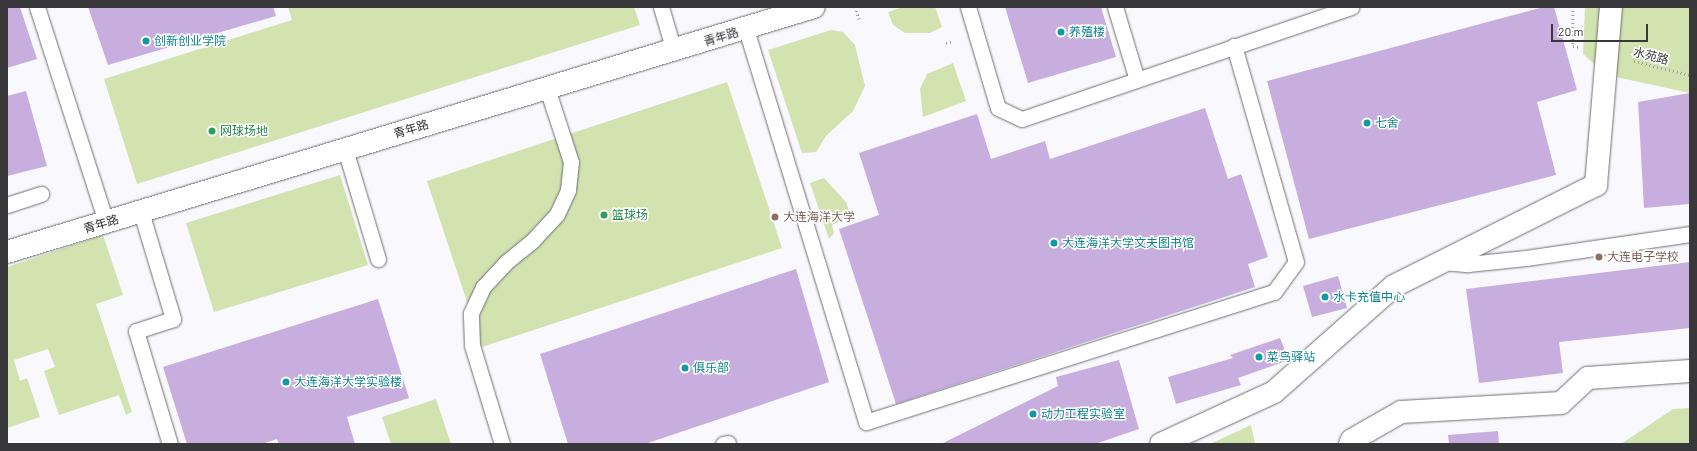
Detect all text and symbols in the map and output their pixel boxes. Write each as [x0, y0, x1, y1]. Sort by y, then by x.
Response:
scale bar [1553, 16, 1650, 42]
text: 20 m [1558, 24, 1584, 38]
street label: 青年路 [702, 25, 740, 49]
place label: 养殖楼 [1069, 25, 1105, 39]
marker: 养殖楼 [1056, 27, 1066, 37]
place label: 创新创业学院 [154, 34, 226, 48]
marker: 创新创业学院 [141, 36, 151, 46]
street label: 水苑路 [1632, 45, 1670, 67]
place label: 七舍 [1375, 116, 1399, 130]
street label: 青年路 [392, 117, 430, 141]
marker: 七舍 [1362, 118, 1372, 128]
place label: 网球场地 [220, 124, 268, 138]
marker: 网球场地 [207, 126, 217, 136]
place label: 篮球场 [612, 208, 648, 222]
marker: 篮球场 [599, 210, 609, 220]
place label: 大连海洋大学 [783, 210, 855, 224]
street label: 青年路 [82, 212, 120, 236]
marker: 大连海洋大学 [770, 212, 780, 222]
place label: 大连海洋大学文夫图书馆 [1062, 236, 1194, 250]
marker: 大连海洋大学文夫图书馆 [1049, 238, 1059, 248]
place label: 大连电子学校 [1607, 250, 1679, 264]
marker: 大连电子学校 [1594, 252, 1604, 262]
place label: 水卡充值中心 [1333, 290, 1405, 304]
marker: 水卡充值中心 [1320, 292, 1330, 302]
place label: 菜鸟驿站 [1267, 350, 1315, 364]
marker: 菜鸟驿站 [1254, 352, 1264, 362]
place label: 俱乐部 [693, 361, 729, 375]
marker: 俱乐部 [680, 363, 690, 373]
place label: 大连海洋大学实验楼 [294, 375, 402, 389]
marker: 大连海洋大学实验楼 [281, 377, 291, 387]
place label: 动力工程实验室 [1041, 407, 1125, 421]
marker: 动力工程实验室 [1028, 409, 1038, 419]

